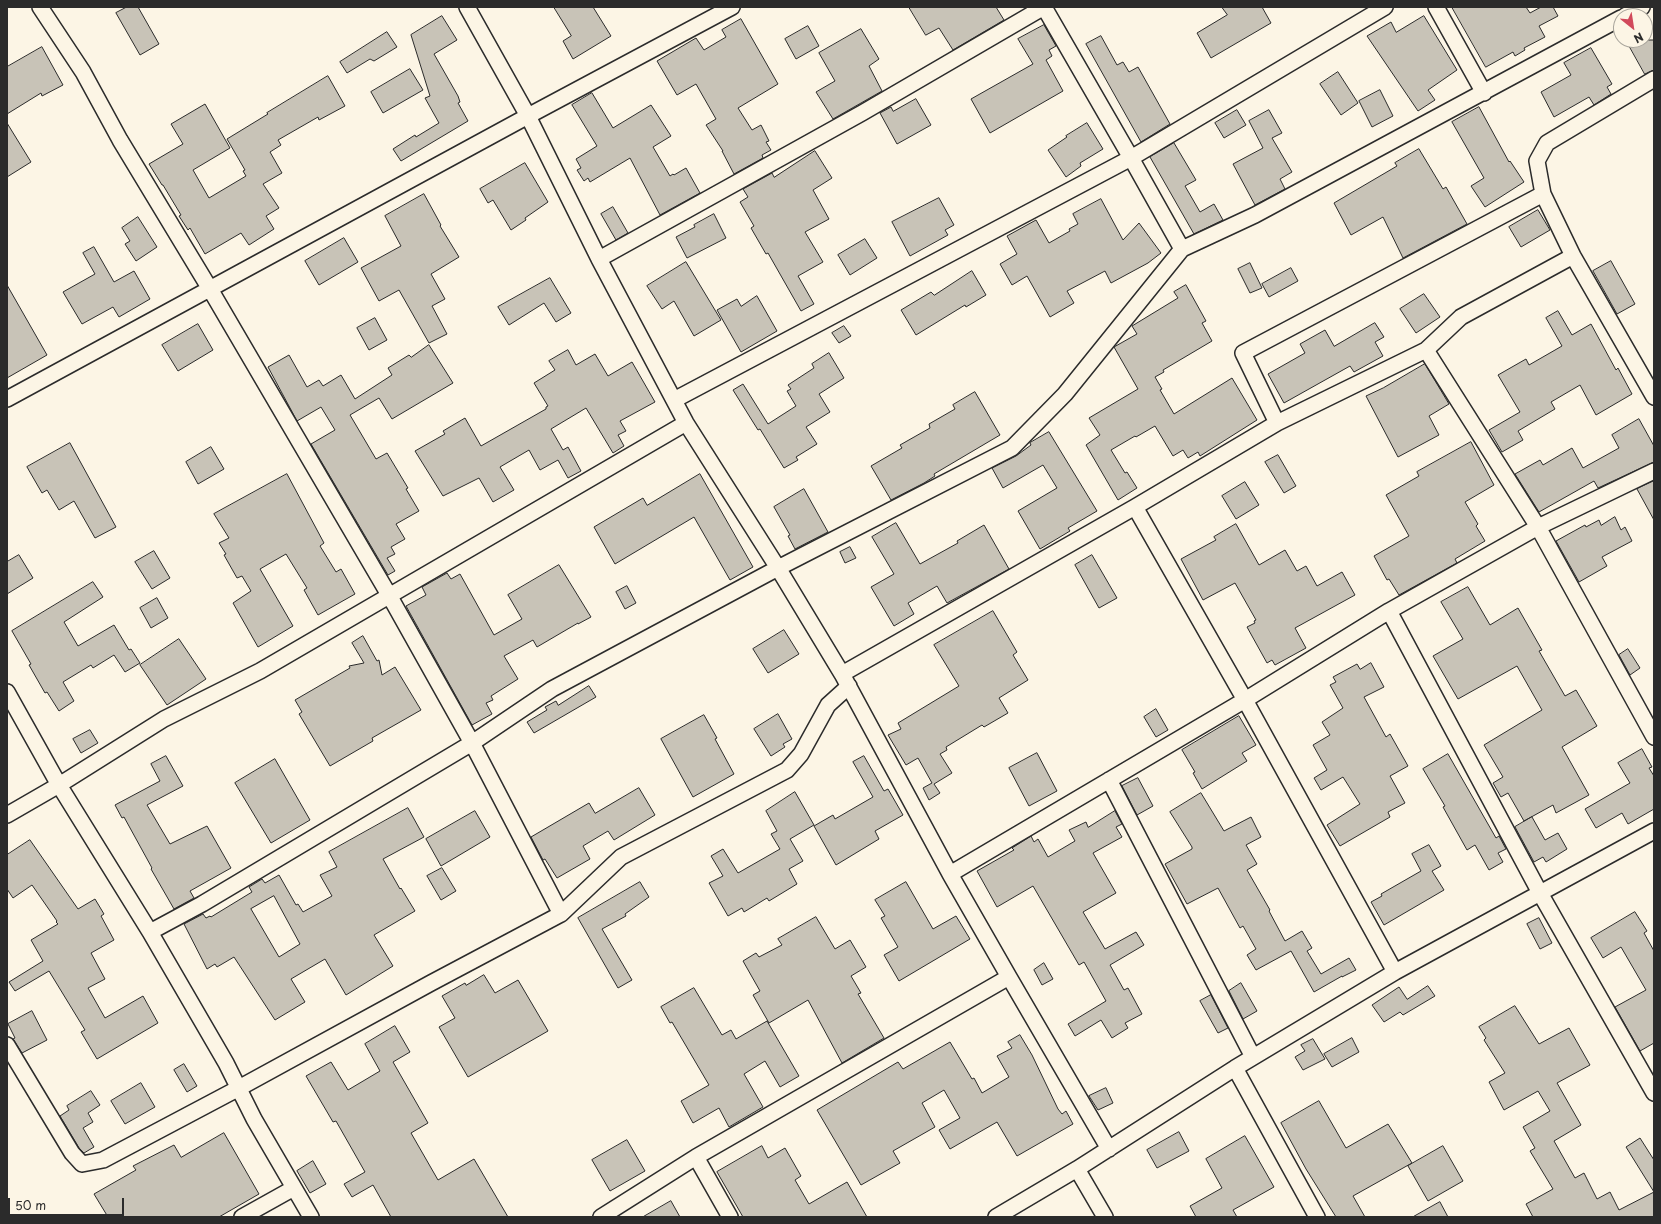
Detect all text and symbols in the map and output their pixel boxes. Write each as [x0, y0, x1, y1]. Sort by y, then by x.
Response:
north arrow [1613, 8, 1653, 48]
text: N [1631, 28, 1647, 48]
scale bar [10, 1190, 126, 1216]
text: 50 m [15, 1196, 46, 1214]

